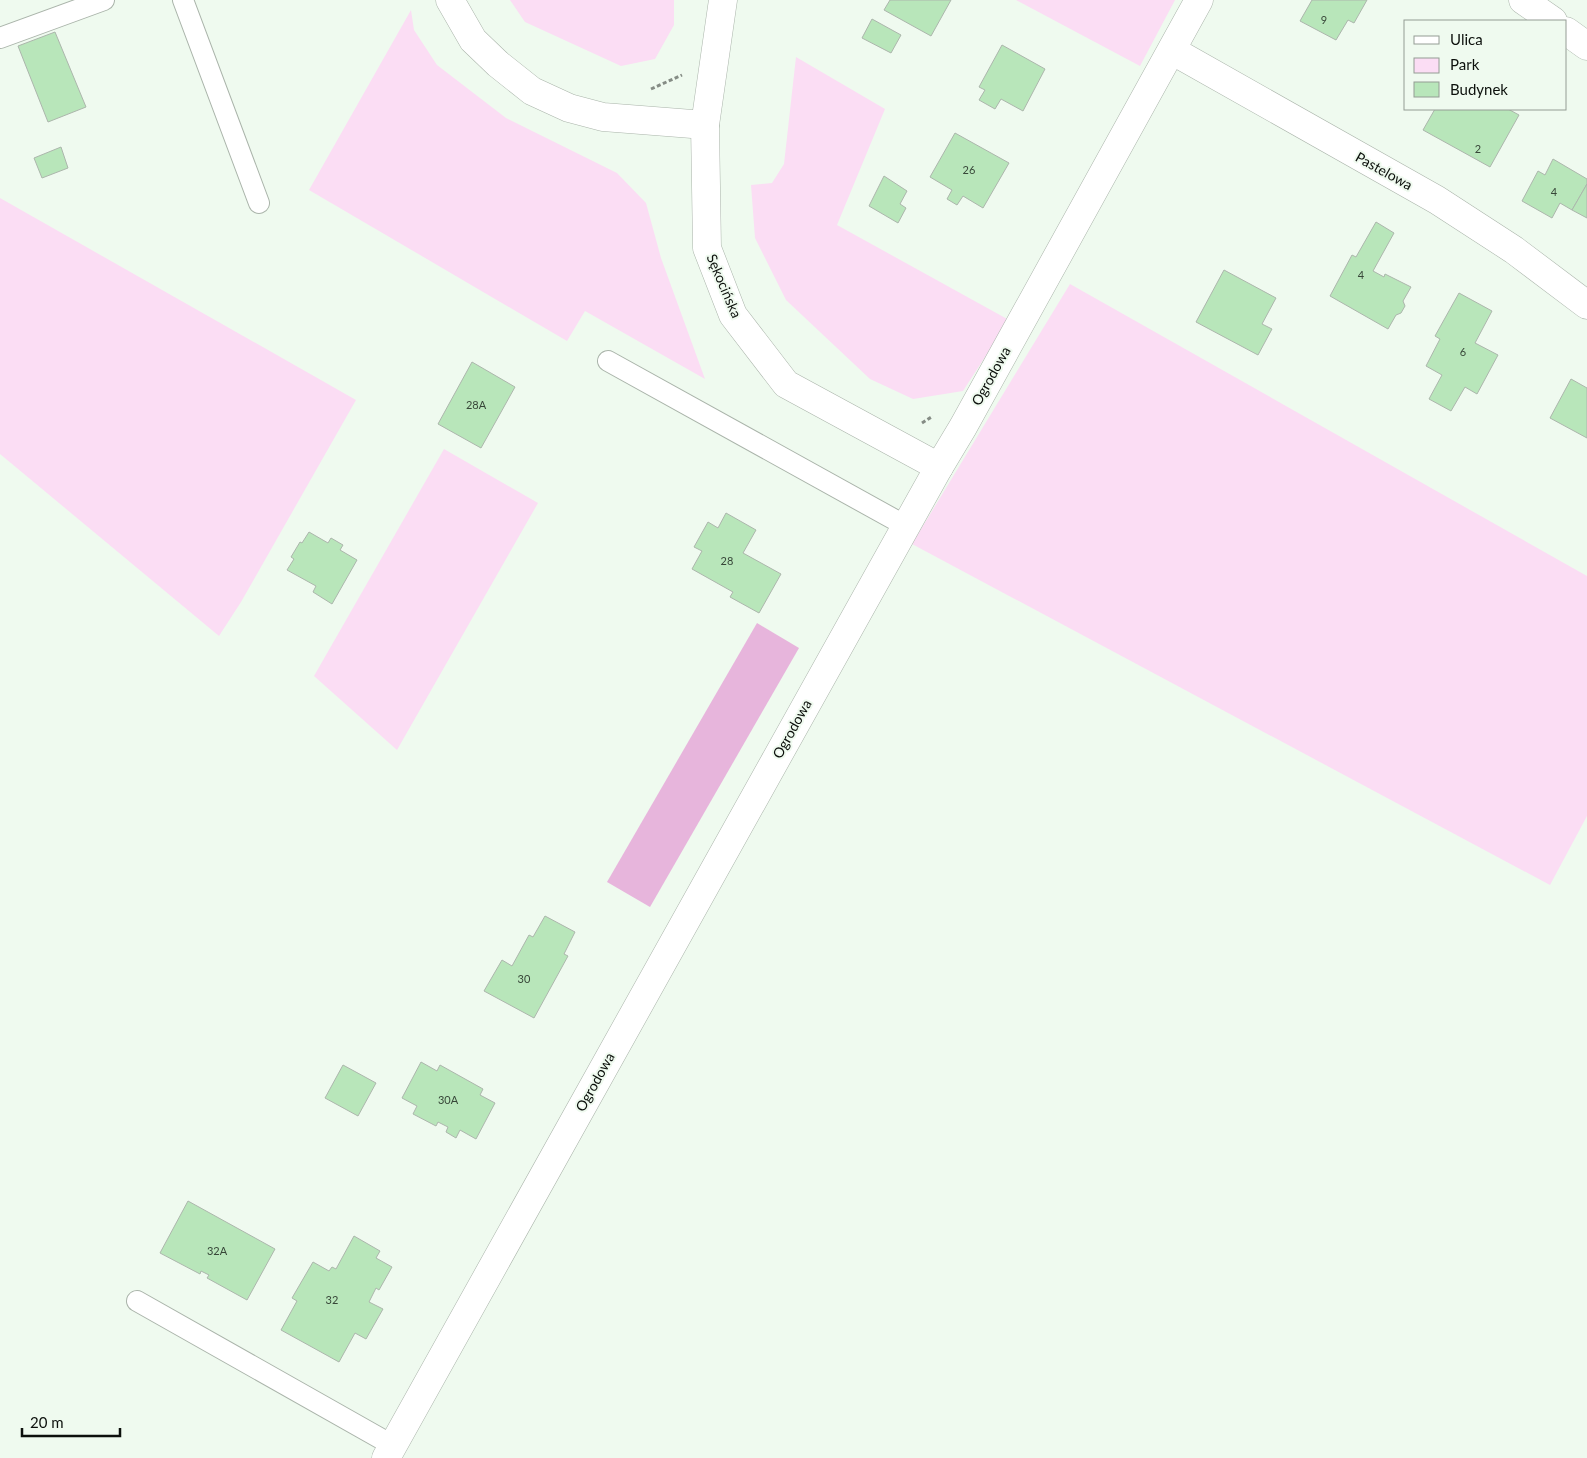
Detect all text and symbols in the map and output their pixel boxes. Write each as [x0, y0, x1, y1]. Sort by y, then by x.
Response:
house number: 9 [1321, 13, 1327, 26]
legend [1404, 20, 1567, 110]
text: Ulica [1450, 30, 1483, 48]
text: Park [1450, 55, 1480, 73]
text: Budynek [1450, 80, 1508, 98]
house number: 2 [1475, 142, 1481, 155]
street label: Pastelowa [1353, 148, 1416, 193]
house number: 26 [963, 163, 975, 176]
house number: 4 [1551, 185, 1558, 198]
street label: Sękocińska [703, 251, 746, 320]
house number: 4 [1358, 268, 1365, 281]
street label: Ogrodowa [967, 343, 1014, 408]
house number: 6 [1460, 345, 1466, 358]
house number: 28A [466, 398, 487, 411]
house number: 28 [721, 554, 733, 567]
street label: Ogrodowa [768, 696, 815, 761]
house number: 30 [518, 972, 531, 985]
street label: Ogrodowa [571, 1049, 618, 1114]
house number: 30A [438, 1093, 459, 1106]
house number: 32A [207, 1244, 228, 1257]
house number: 32 [326, 1293, 338, 1306]
scale bar [22, 1406, 120, 1438]
text: 20 m [30, 1413, 64, 1431]

